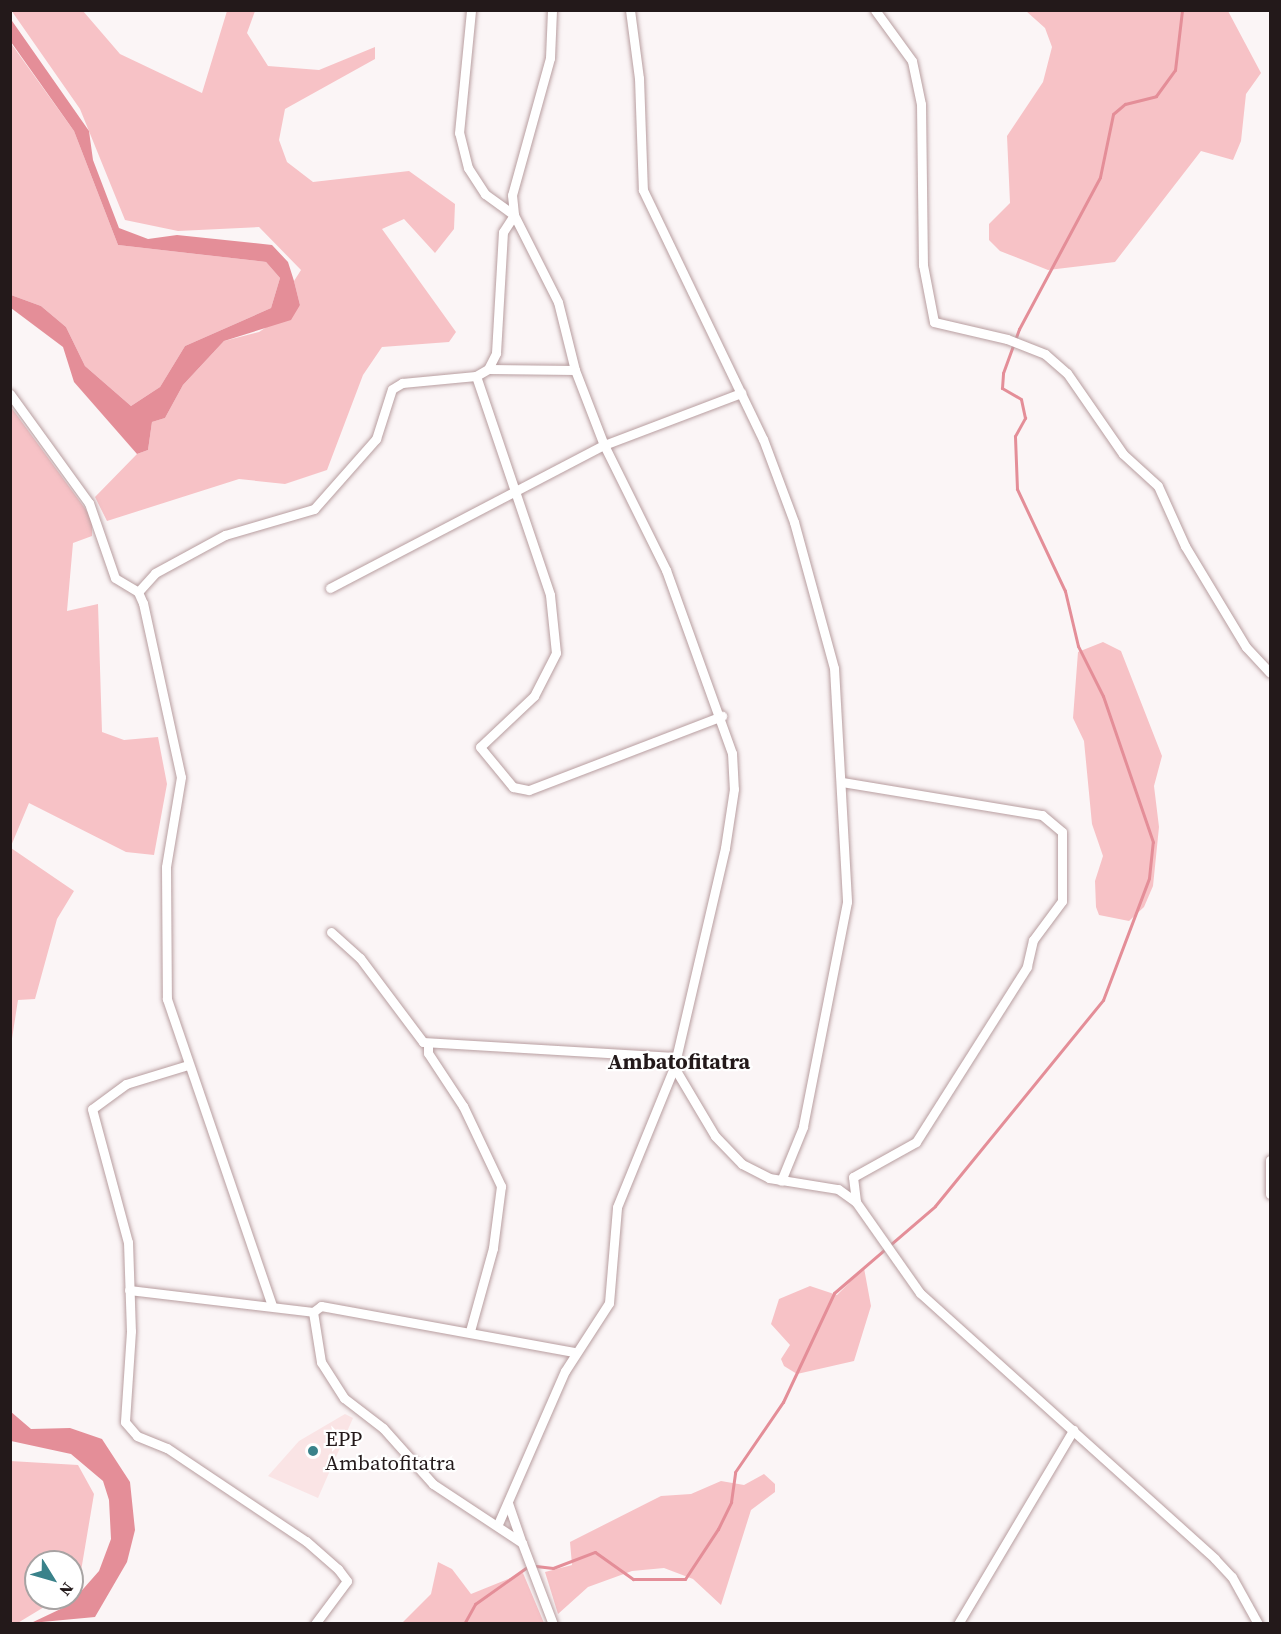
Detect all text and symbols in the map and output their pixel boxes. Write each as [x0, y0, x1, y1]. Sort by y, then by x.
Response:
district label: Ambatofitatra [608, 1049, 750, 1075]
place label: EPP Ambatofitatra [325, 1426, 455, 1476]
marker: EPP Ambatofitatra [306, 1444, 320, 1458]
north arrow [24, 1550, 84, 1610]
text: N [54, 1578, 79, 1601]

